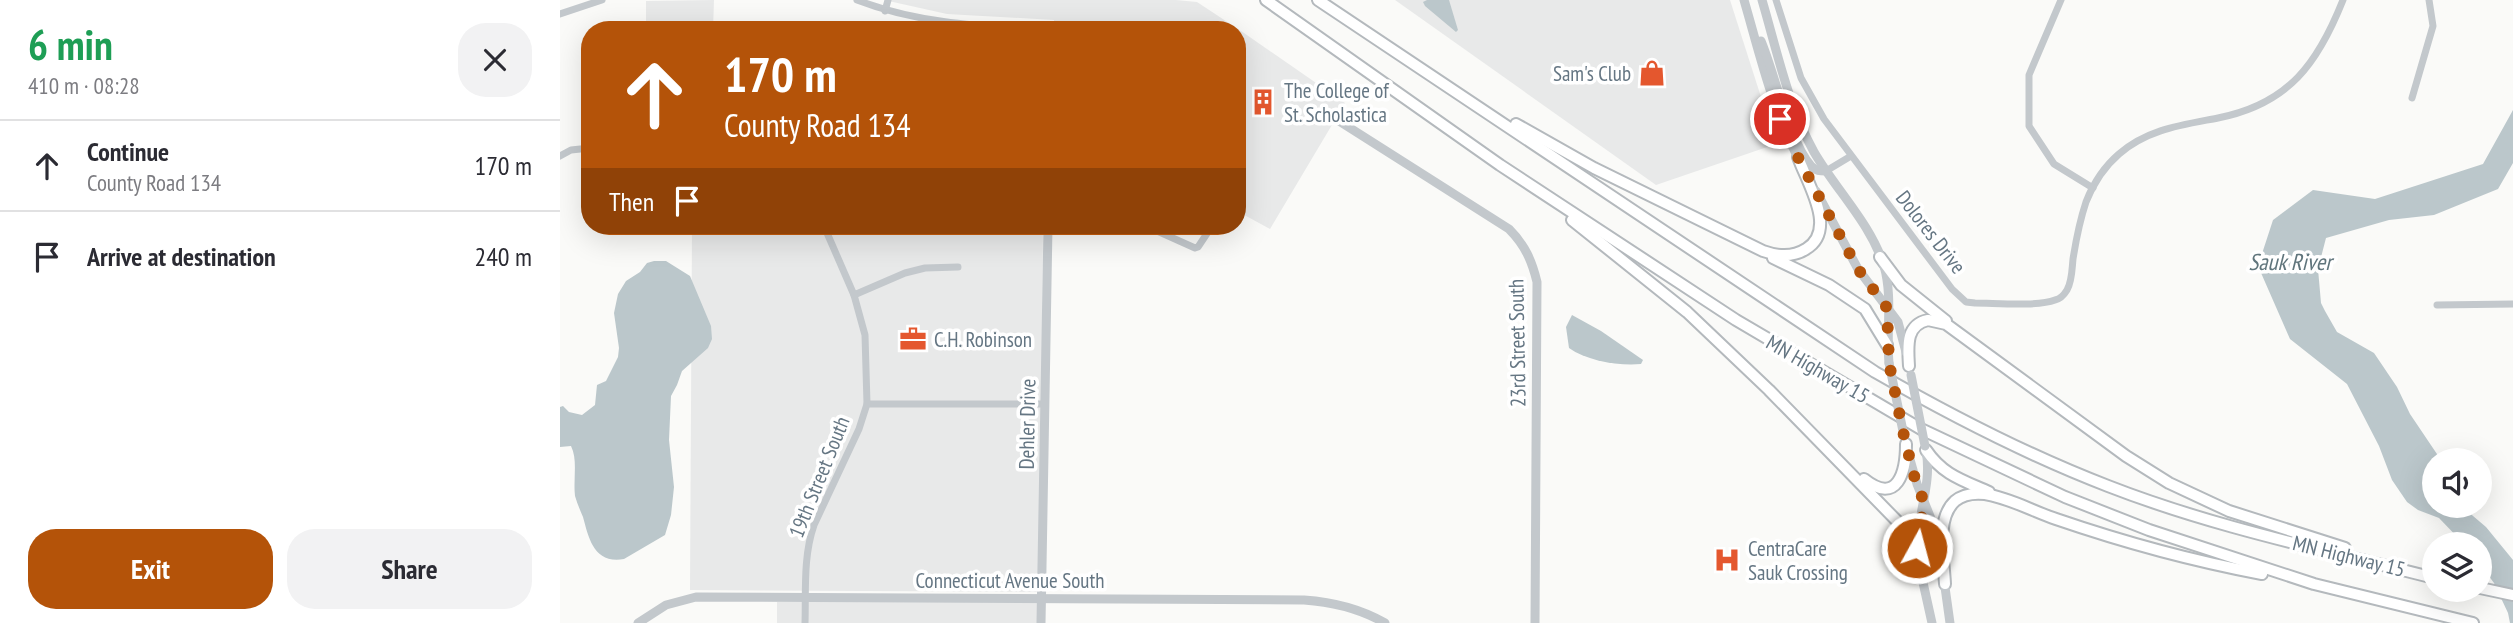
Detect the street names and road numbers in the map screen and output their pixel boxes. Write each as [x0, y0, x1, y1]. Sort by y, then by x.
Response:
street label: Dolores Drive [1890, 185, 1972, 279]
street label: 23rd Street South [1502, 279, 1532, 407]
street label: MN Highway 15 [1762, 329, 1874, 409]
street label: Dehler Drive [1013, 378, 1041, 470]
street label: 19th Street South [782, 412, 856, 542]
street label: MN Highway 15 [2290, 529, 2408, 583]
street label: Connecticut Avenue South [916, 567, 1104, 594]

